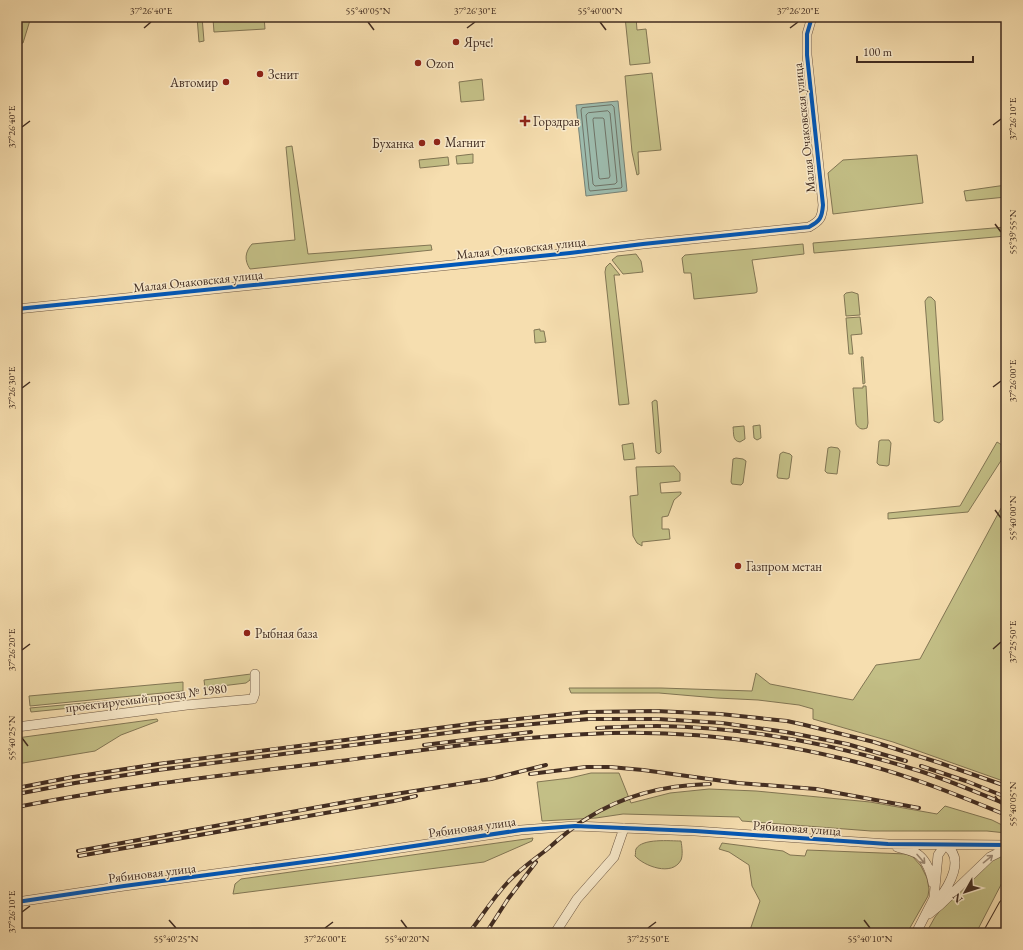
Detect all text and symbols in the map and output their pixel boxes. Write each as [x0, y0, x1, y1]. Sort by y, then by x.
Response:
text: 37°26'40"E [130, 4, 173, 17]
text: 55°40'05"N [346, 4, 391, 17]
text: 37°26'30"E [454, 4, 497, 17]
text: 55°40'00"N [578, 4, 623, 17]
text: 37°26'20"E [777, 4, 820, 17]
place label: Ярче! [463, 34, 494, 51]
marker: Ярче! [451, 37, 461, 47]
scale bar [857, 38, 973, 64]
text: 100 m [863, 44, 893, 60]
place label: Ozon [426, 55, 454, 72]
marker: Ozon [413, 58, 423, 68]
street label: Малая Очаковская улица [789, 61, 819, 194]
place label: Зенит [268, 66, 299, 83]
marker: Зенит [255, 69, 265, 79]
place label: Автомир [169, 74, 218, 91]
marker: Автомир [221, 77, 231, 87]
text: 37°26'10"E [1006, 97, 1019, 140]
text: 37°26'40"E [5, 105, 18, 148]
place label: Горздрав [533, 113, 580, 130]
marker: Горздрав [520, 116, 530, 126]
place label: Магнит [445, 134, 486, 151]
place label: Буханка [372, 135, 415, 152]
marker: Магнит [432, 137, 442, 147]
marker: Буханка [417, 138, 427, 148]
text: 55°39'55"N [1006, 209, 1019, 254]
street label: Малая Очаковская улица [455, 233, 588, 263]
street label: Малая Очаковская улица [132, 266, 265, 296]
text: 37°26'00"E [1006, 359, 1019, 402]
text: 37°26'30"E [5, 366, 18, 409]
text: 55°40'00"N [1006, 495, 1019, 540]
place label: Газпром метан [746, 558, 822, 575]
marker: Газпром метан [733, 561, 743, 571]
text: 37°25'50"E [1006, 620, 1019, 663]
place label: Рыбная база [255, 625, 319, 642]
text: 37°26'20"E [5, 628, 18, 671]
marker: Рыбная база [242, 628, 252, 638]
street label: проектируемый проезд № 1980 [64, 680, 228, 716]
text: 55°40'25"N [5, 715, 18, 760]
text: 55°40'05"N [1006, 781, 1019, 826]
street label: Рябиновая улица [427, 812, 518, 842]
street label: Рябиновая улица [752, 816, 842, 840]
one-way arrow [917, 854, 926, 864]
one-way arrow [983, 854, 994, 863]
street label: Рябиновая улица [107, 859, 198, 887]
north arrow [945, 872, 985, 912]
text: 37°26'10"E [5, 890, 18, 933]
text: N [949, 890, 965, 906]
text: 55°40'25"N [154, 932, 199, 945]
text: 37°26'00"E [304, 932, 347, 945]
text: 55°40'20"N [385, 932, 430, 945]
text: 37°25'50"E [627, 932, 670, 945]
text: 55°40'10"N [848, 932, 893, 945]

